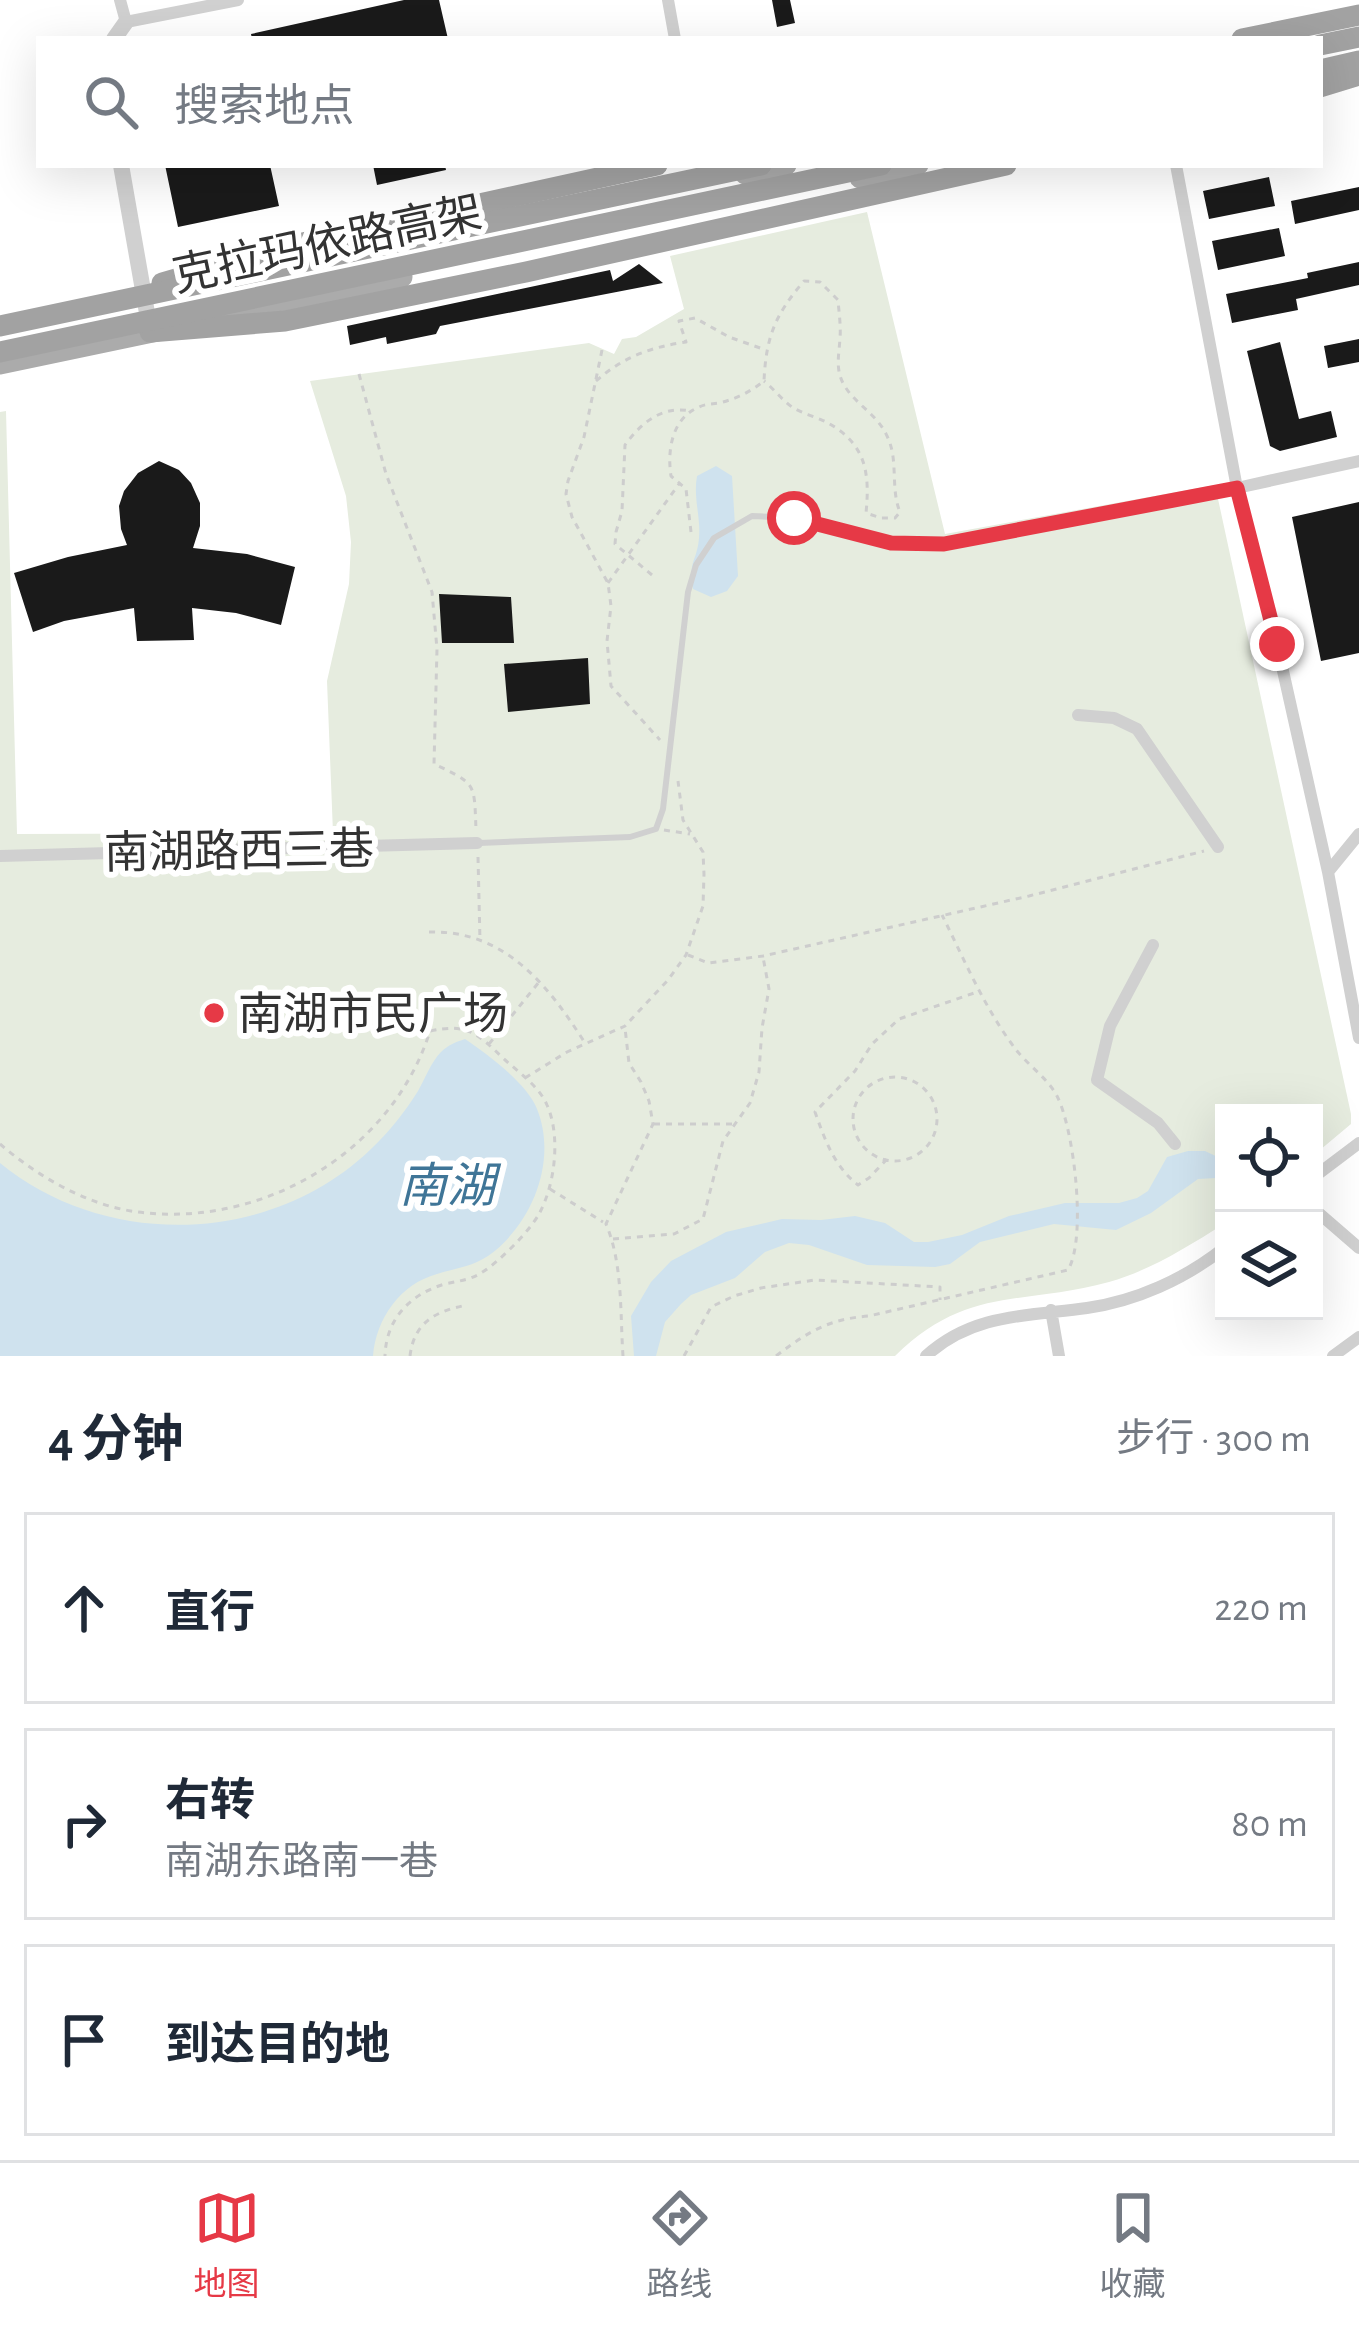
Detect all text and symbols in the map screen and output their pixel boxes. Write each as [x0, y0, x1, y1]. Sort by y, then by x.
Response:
search box [36, 36, 1323, 168]
icon: search [78, 69, 144, 135]
text: 搜索地点 [174, 85, 354, 130]
street label: 克拉玛依路高架 [168, 188, 486, 300]
route start [767, 491, 821, 545]
route end [1250, 617, 1304, 671]
street label: 南湖路西三巷 [104, 826, 374, 877]
place label: 南湖市民广场 [238, 990, 508, 1038]
marker: 南湖市民广场 [201, 1000, 227, 1026]
map controls [1215, 1104, 1323, 1320]
button: locate [1215, 1104, 1323, 1212]
water label: 南湖 [399, 1161, 502, 1212]
button: layers [1215, 1212, 1323, 1320]
text: 4 分钟 [48, 1415, 183, 1466]
text: 步行 · 300 m [1116, 1420, 1311, 1459]
icon: ahead [51, 1575, 117, 1641]
text: 220 m [1214, 1589, 1308, 1628]
text: 直行 [165, 1591, 255, 1636]
text: 右转 [165, 1779, 255, 1824]
icon: right [51, 1791, 117, 1857]
text: 80 m [1231, 1805, 1308, 1844]
text: 南湖东路南一巷 [165, 1843, 438, 1882]
icon: arrive [51, 2007, 117, 2073]
text: 到达目的地 [165, 2023, 390, 2068]
tab: 地图 [194, 2185, 260, 2306]
tab: 路线 [647, 2185, 713, 2306]
tab: 收藏 [1100, 2185, 1166, 2306]

